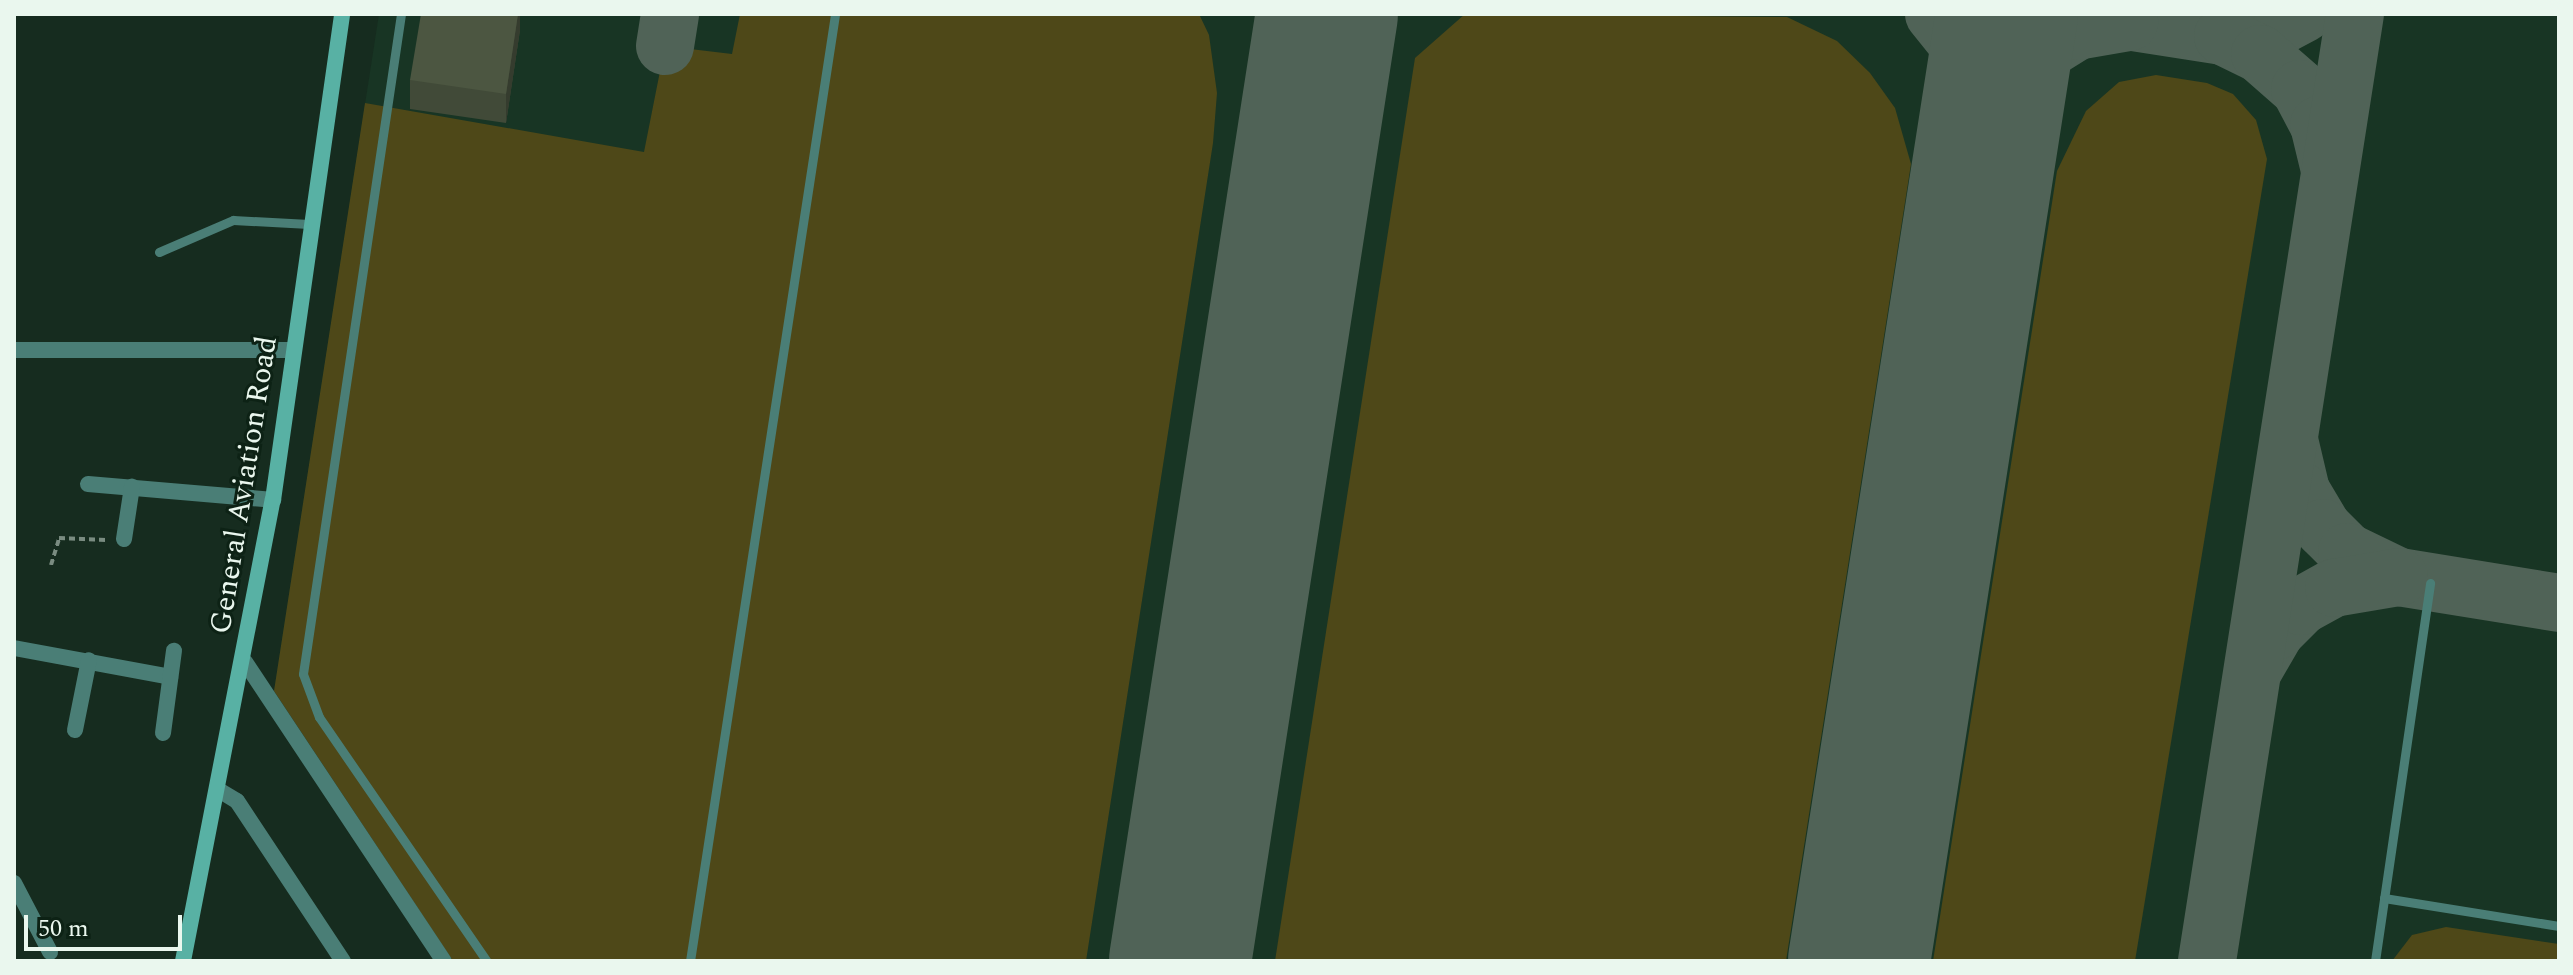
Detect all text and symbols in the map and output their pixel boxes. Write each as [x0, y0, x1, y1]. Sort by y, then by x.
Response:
street label: General Aviation Road [203, 333, 285, 637]
scale bar [28, 899, 186, 949]
text: 50 m [38, 911, 89, 947]

